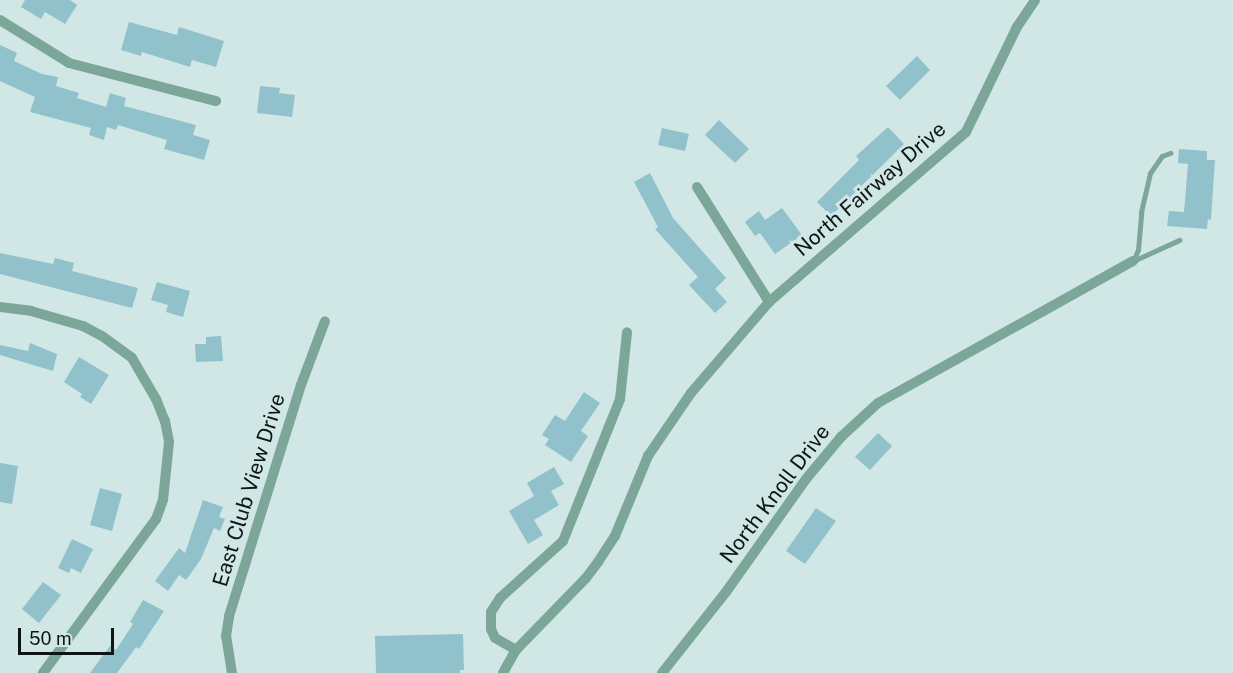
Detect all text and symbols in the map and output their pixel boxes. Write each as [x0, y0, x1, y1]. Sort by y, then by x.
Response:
street label: North Fairway Drive [789, 116, 951, 262]
street label: East Club View Drive [208, 390, 290, 590]
street label: North Knoll Drive [715, 420, 835, 568]
scale bar [21, 616, 117, 654]
text: 50 m [29, 628, 72, 649]

